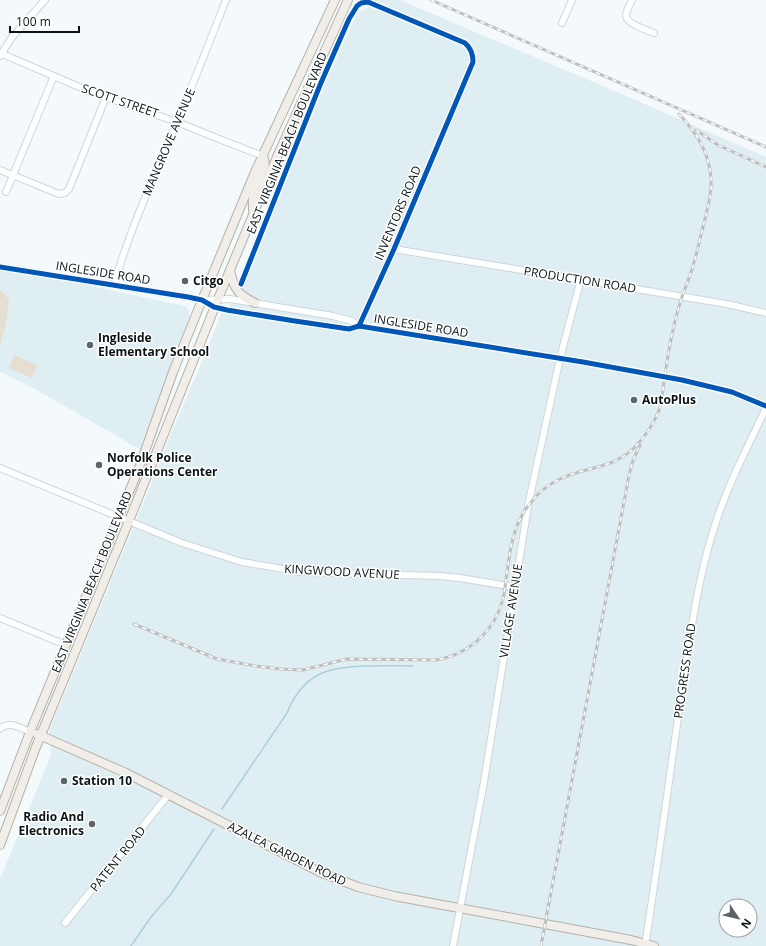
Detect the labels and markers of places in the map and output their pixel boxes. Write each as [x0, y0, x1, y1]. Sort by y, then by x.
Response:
place label: Citgo [193, 272, 224, 289]
marker: Citgo [180, 276, 190, 286]
place label: Ingleside Elementary School [98, 329, 209, 360]
marker: Ingleside Elementary School [85, 340, 95, 350]
place label: AutoPlus [642, 391, 696, 408]
marker: AutoPlus [629, 395, 639, 405]
place label: Norfolk Police Operations Center [107, 449, 218, 480]
marker: Norfolk Police Operations Center [94, 460, 104, 470]
place label: Station 10 [72, 772, 132, 789]
marker: Station 10 [59, 776, 69, 786]
place label: Radio And Electronics [19, 808, 84, 839]
marker: Radio And Electronics [87, 819, 97, 829]

